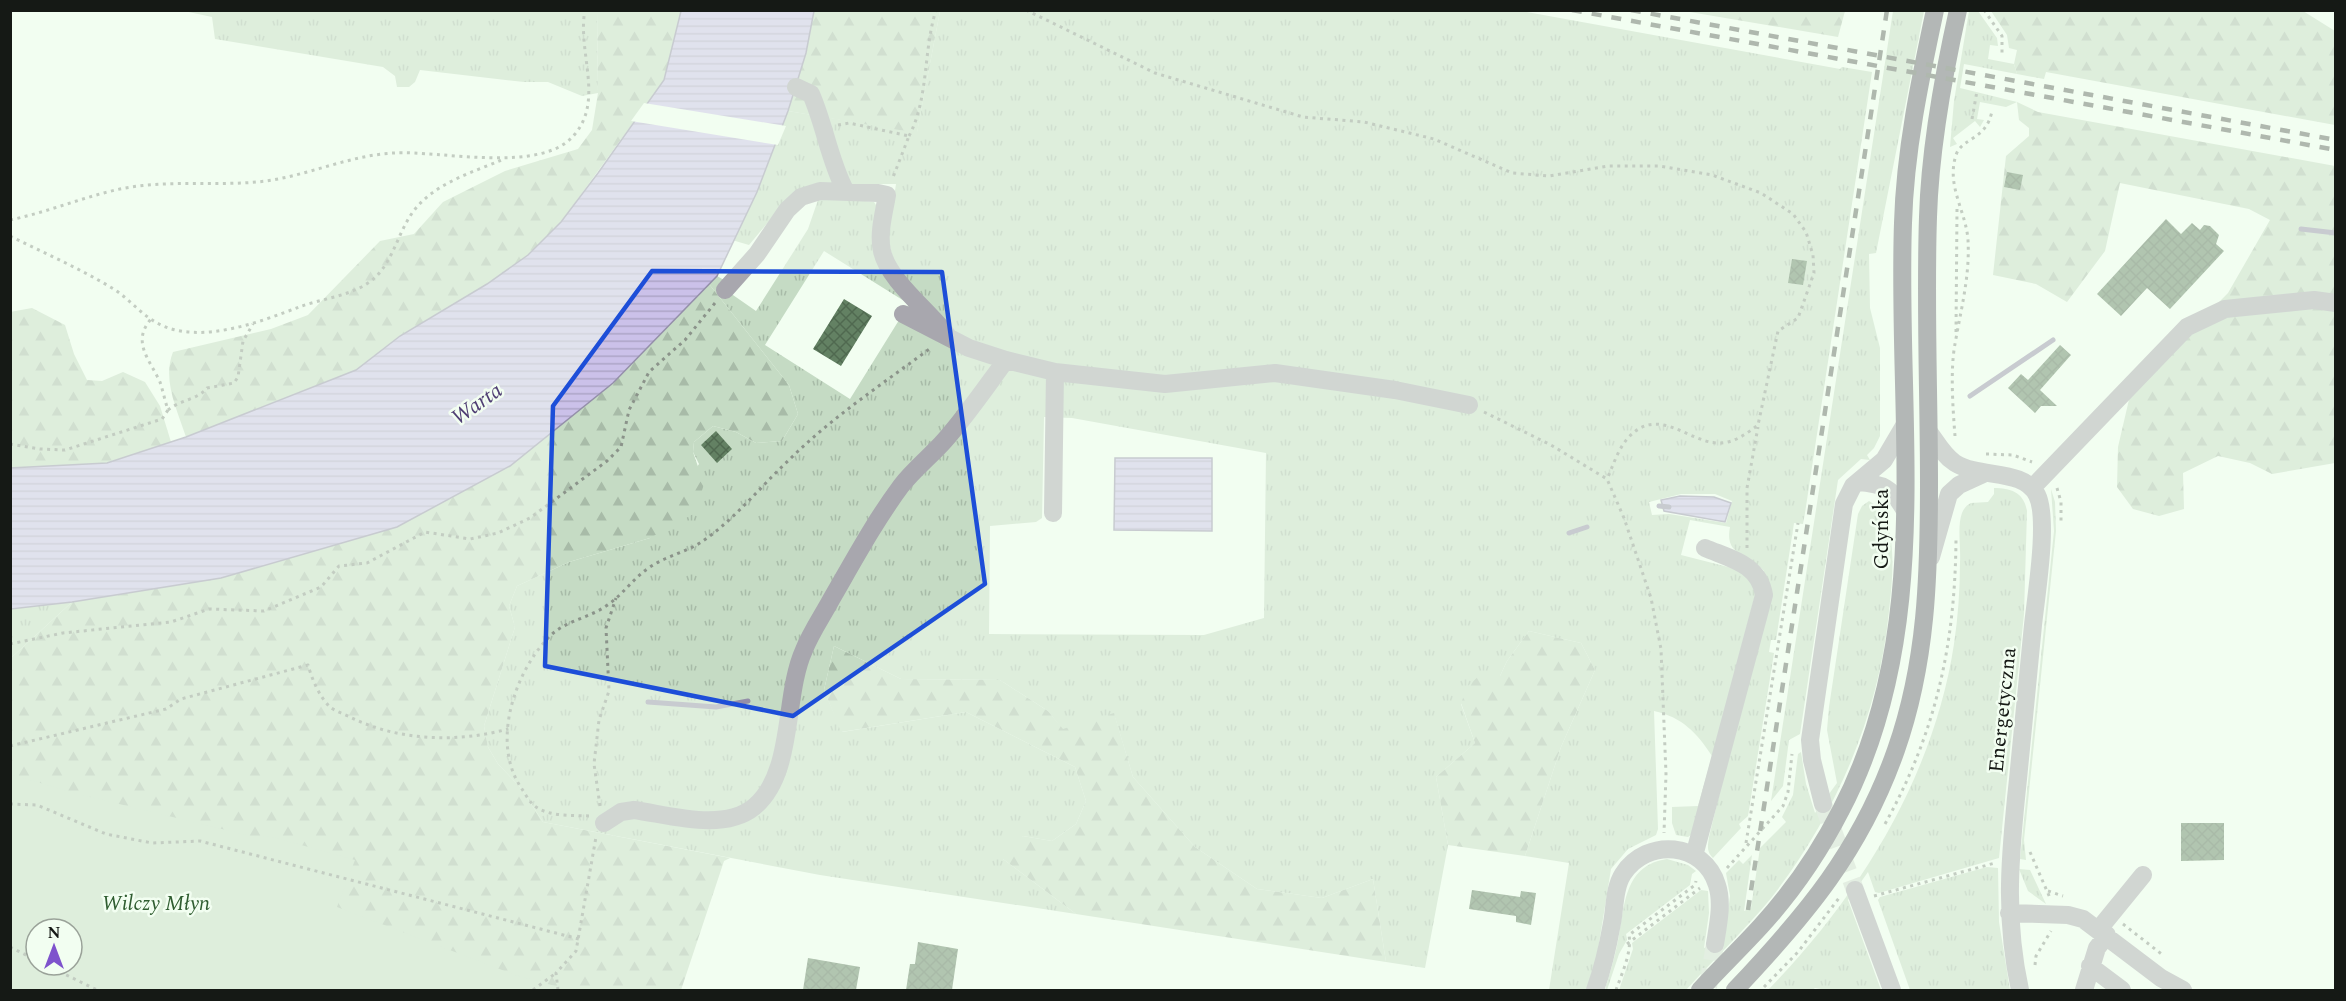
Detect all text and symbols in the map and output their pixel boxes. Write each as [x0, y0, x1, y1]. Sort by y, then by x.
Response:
water label: Warta [444, 374, 509, 434]
street label: Gdyńska [1866, 488, 1898, 569]
street label: Energetyczna [1981, 645, 2026, 774]
park label: Wilczy Młyn [102, 888, 210, 920]
north arrow [24, 917, 84, 977]
text: N [47, 921, 61, 945]

